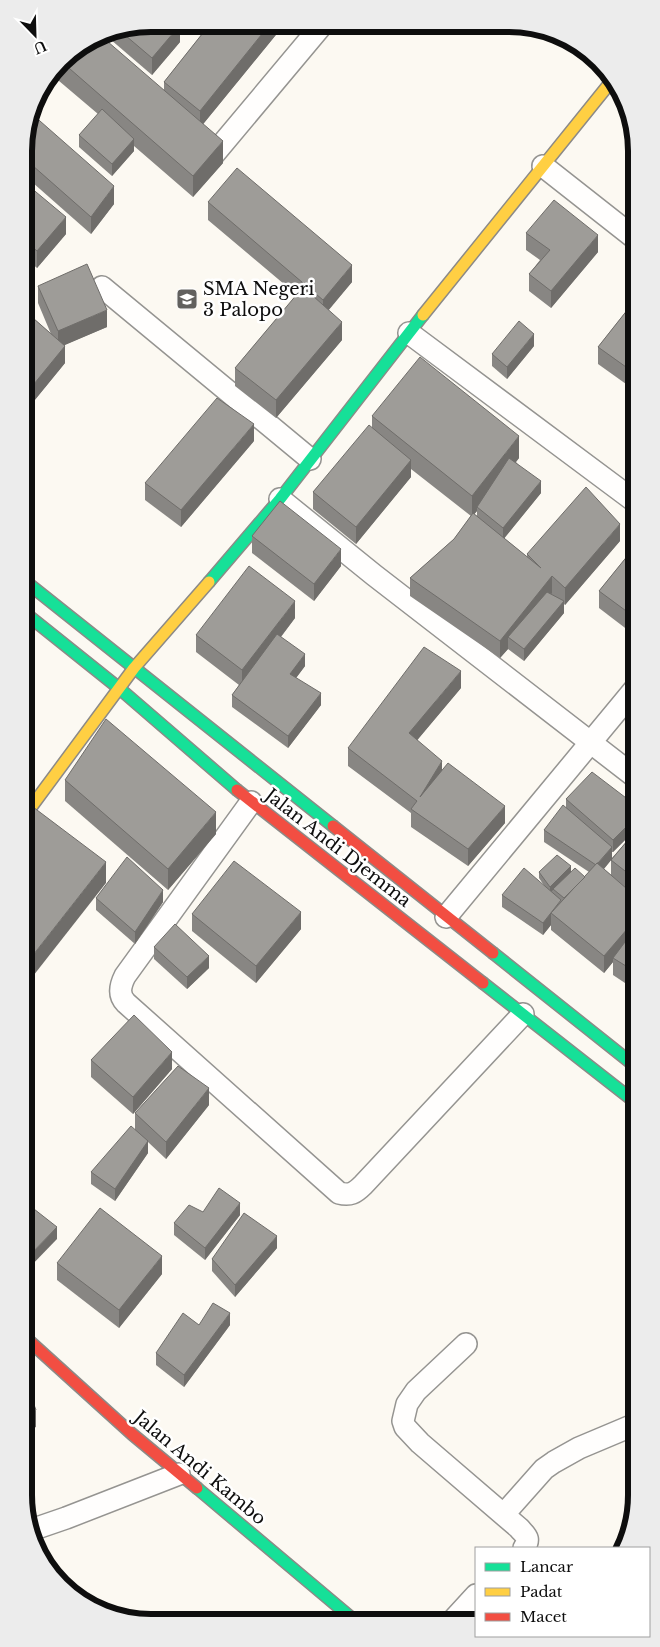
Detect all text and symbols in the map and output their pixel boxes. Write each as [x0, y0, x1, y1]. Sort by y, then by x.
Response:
north arrow [10, 10, 60, 60]
text: U [30, 36, 49, 58]
place label: SMA Negeri 3 Palopo [203, 278, 314, 321]
school or university icon: SMA Negeri 3 Palopo [175, 287, 199, 311]
street label: Jalan Andi Djemma [259, 783, 415, 912]
street label: Jalan Andi Kambo [128, 1405, 271, 1530]
legend [475, 1547, 650, 1637]
text: Lancar [520, 1557, 574, 1576]
text: Padat [520, 1582, 563, 1601]
text: Macet [520, 1607, 567, 1626]

